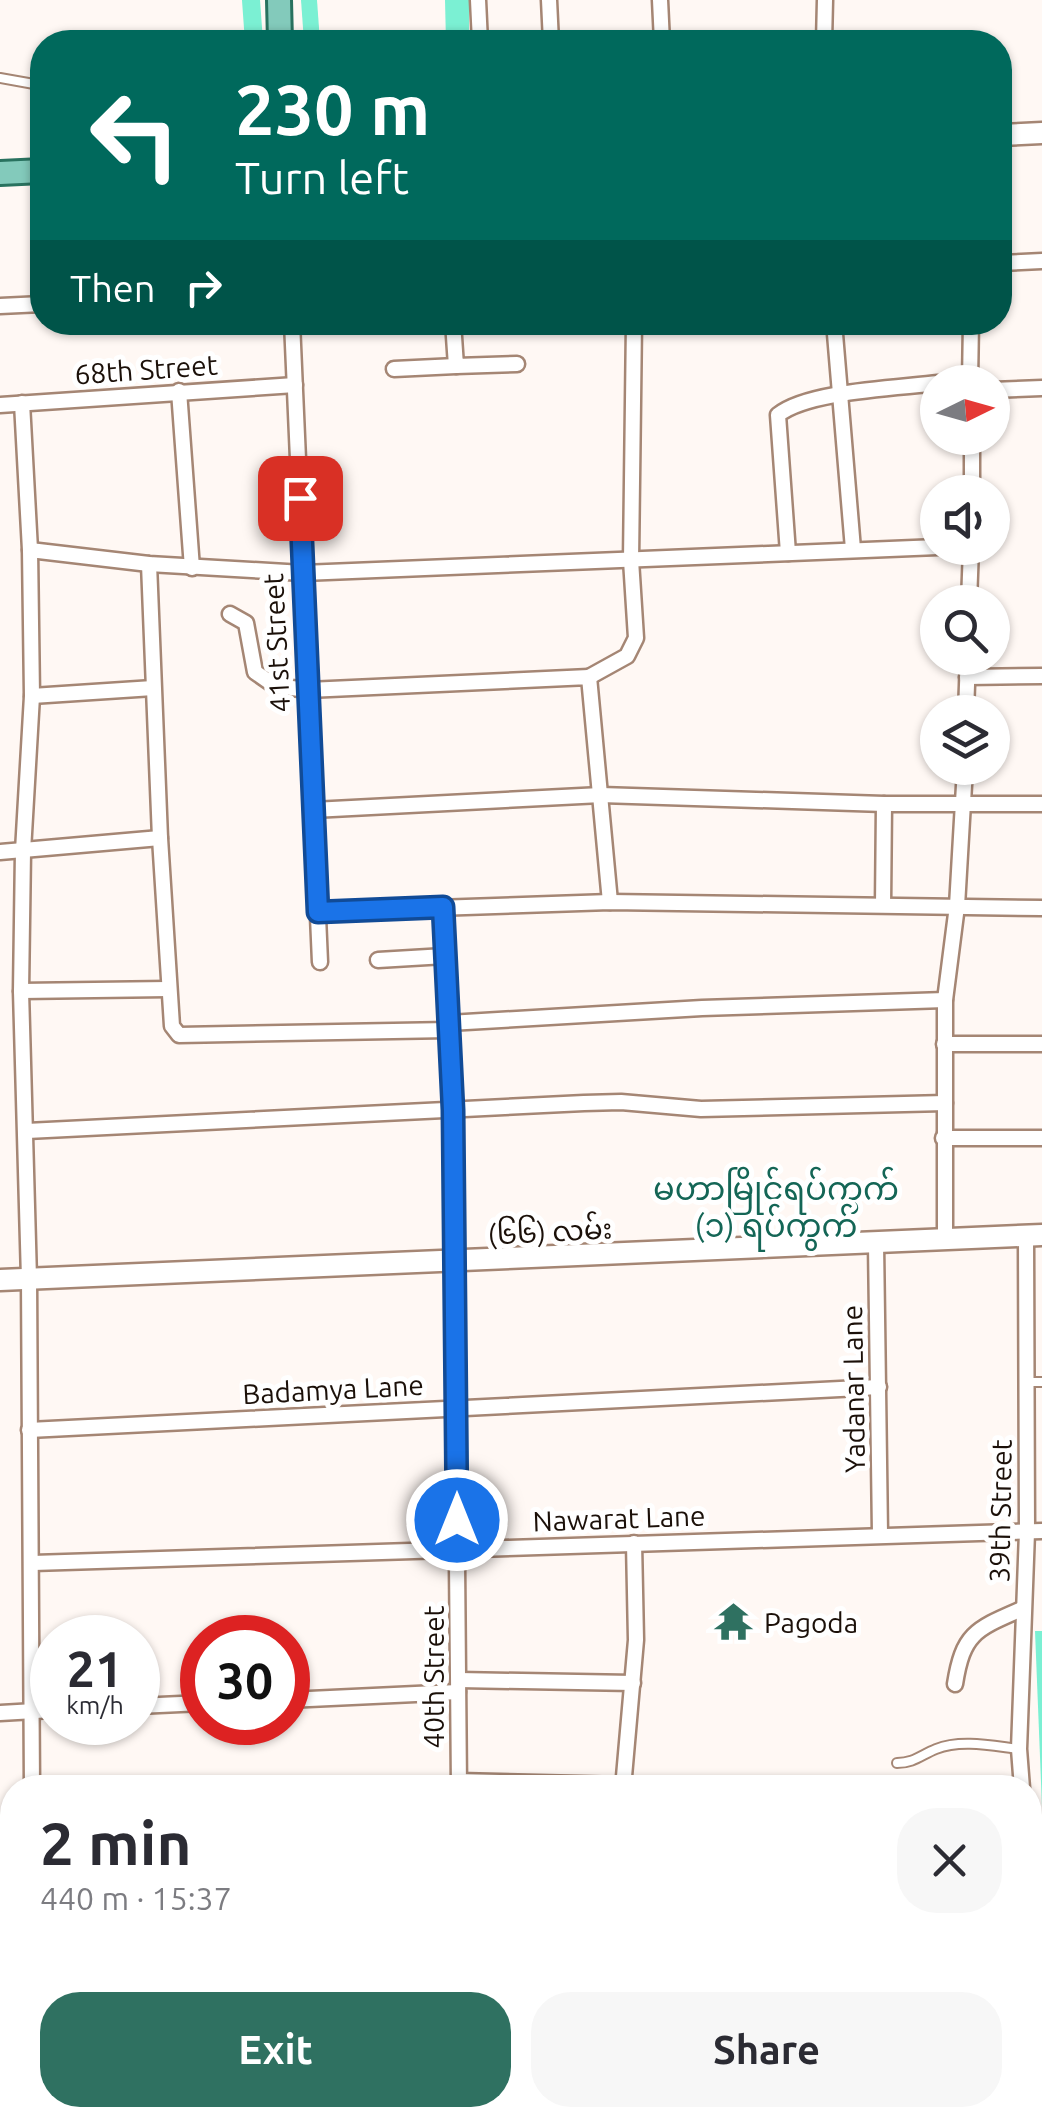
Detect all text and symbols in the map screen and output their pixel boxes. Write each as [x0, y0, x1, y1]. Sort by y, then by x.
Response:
icon: left [70, 70, 200, 200]
text: 230 m [235, 70, 430, 148]
text: Turn left [235, 152, 409, 203]
icon: right [176, 260, 231, 315]
text: Then [70, 267, 156, 309]
street label: 68th Street [74, 349, 218, 389]
north arrow [920, 365, 1010, 455]
map controls [920, 365, 1010, 785]
pin [258, 456, 343, 541]
icon: arrive [273, 471, 328, 526]
button: sound [920, 475, 1010, 565]
street label: 41st Street [257, 573, 295, 713]
button: search [920, 585, 1010, 675]
button: layers [920, 695, 1010, 785]
district label: မဟာမြိုင်ရပ်ကွက် (၁) ရပ်ကွက် [653, 1166, 899, 1252]
street label: (၆၆) လမ်း [487, 1210, 613, 1251]
street label: Yadanar Lane [836, 1305, 870, 1473]
street label: Badamya Lane [242, 1369, 424, 1409]
street label: 39th Street [983, 1439, 1017, 1583]
position arrow [405, 1468, 509, 1572]
street label: Nawarat Lane [532, 1499, 706, 1537]
temple icon: Pagoda [713, 1601, 755, 1643]
street label: 40th Street [418, 1605, 449, 1749]
place label: Pagoda [764, 1607, 858, 1638]
speed limit sign: 30 [180, 1615, 310, 1745]
text: 21 [67, 1640, 123, 1696]
text: km/h [66, 1691, 124, 1719]
button: close [897, 1808, 1002, 1913]
text: 2 min [40, 1809, 192, 1876]
text: 440 m · 15:37 [40, 1880, 232, 1916]
button: Exit [40, 1992, 511, 2107]
button: Share [531, 1992, 1002, 2107]

